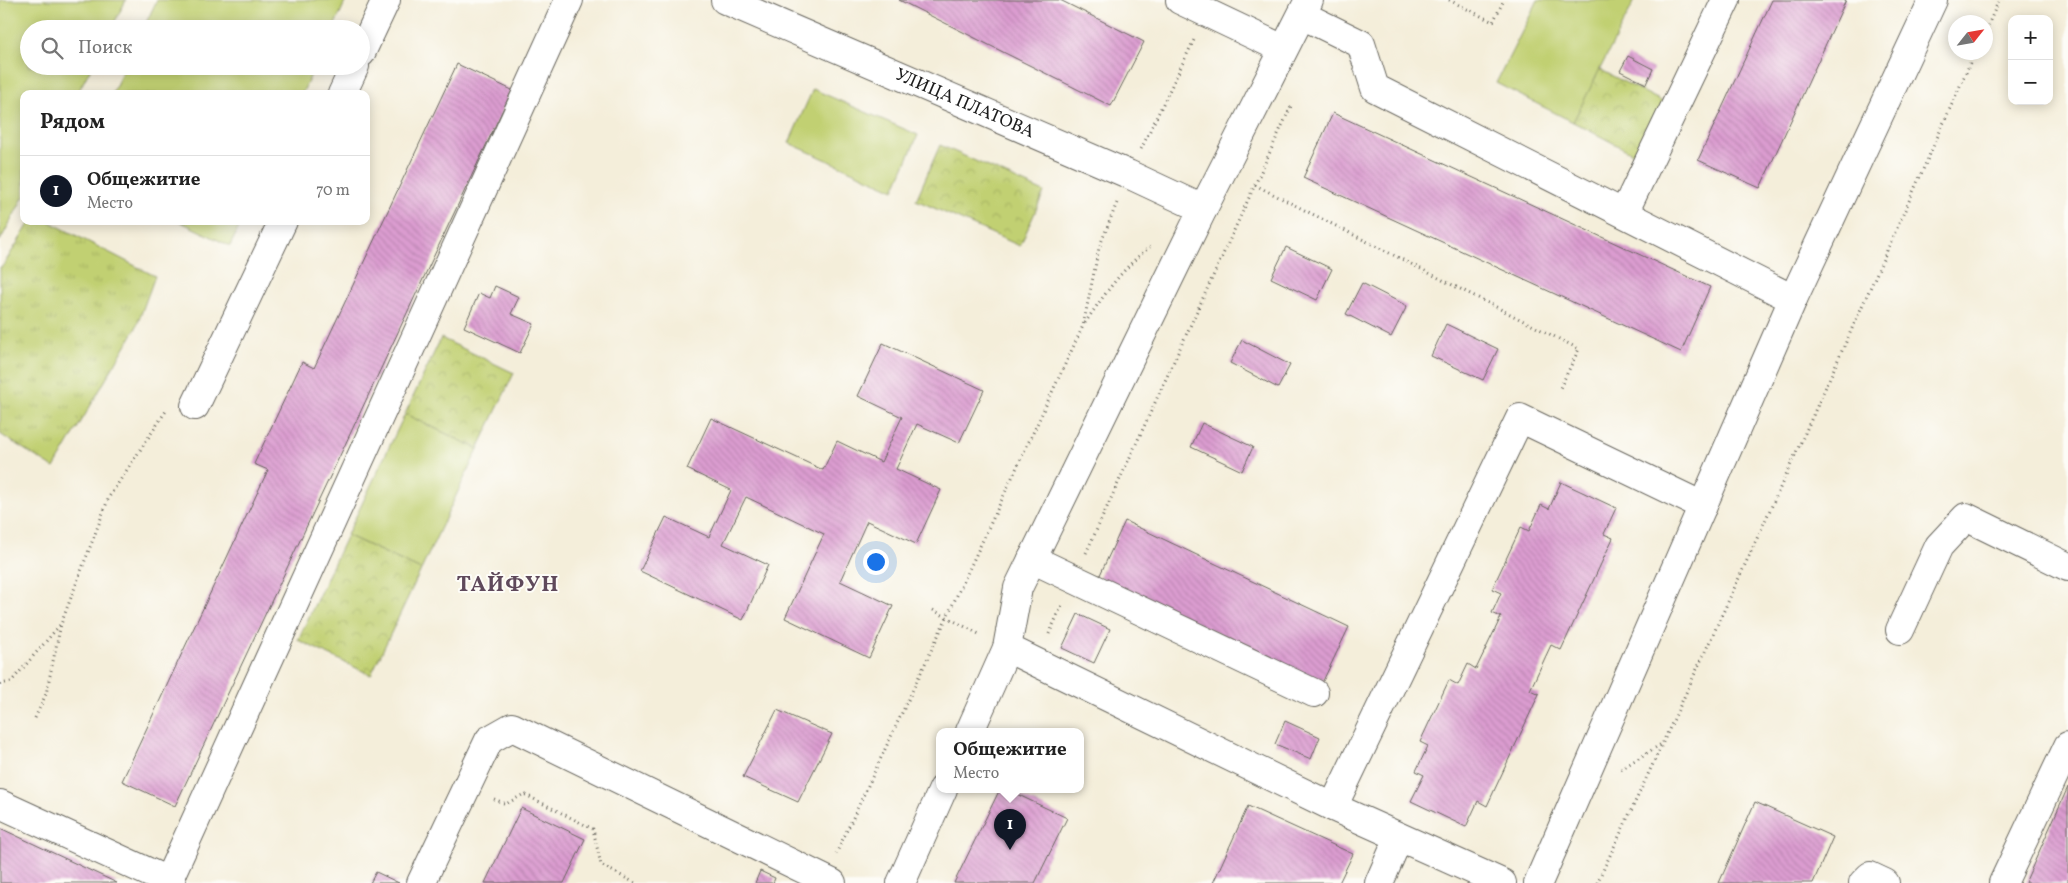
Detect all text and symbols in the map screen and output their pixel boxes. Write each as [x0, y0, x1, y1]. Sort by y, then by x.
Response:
north arrow [1948, 15, 1993, 60]
map controls [2008, 15, 2053, 105]
button: + [2008, 15, 2053, 60]
search box [20, 20, 370, 75]
icon: search [38, 34, 66, 62]
text: Поиск [78, 35, 132, 61]
button: − [2008, 60, 2053, 105]
street label: УЛИЦА ПЛАТОВА [891, 62, 1039, 145]
text: Рядом [40, 108, 105, 137]
text: Общежитие [87, 167, 200, 193]
text: 1 [53, 180, 59, 202]
text: 70 m [316, 180, 350, 202]
text: Место [87, 193, 133, 215]
your location [863, 549, 889, 575]
district label: ТАЙФУН [457, 570, 559, 601]
popup [936, 728, 1084, 793]
text: Общежитие [953, 737, 1067, 763]
text: Место [953, 763, 999, 785]
pin: 1 [994, 809, 1026, 850]

